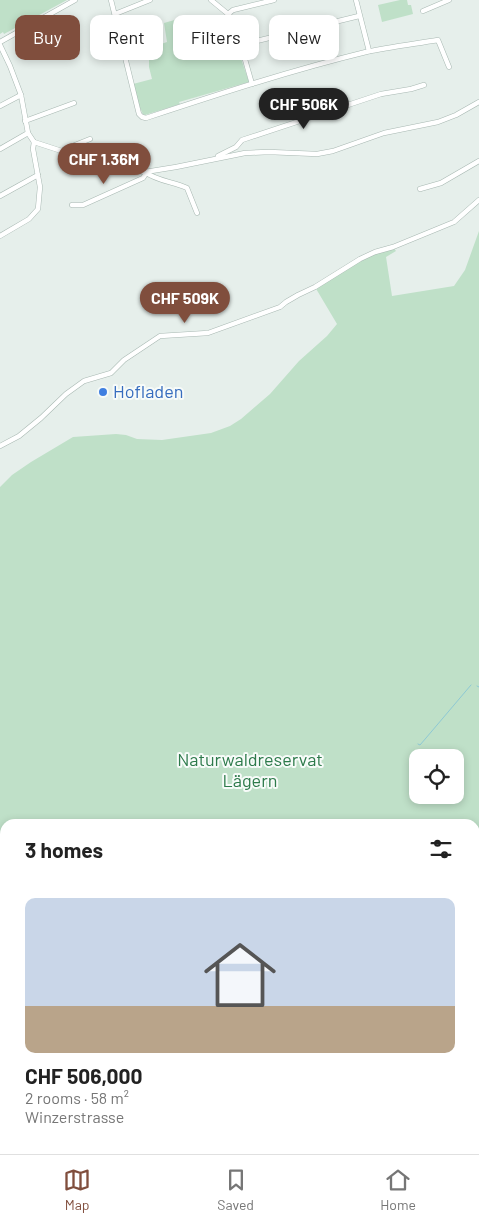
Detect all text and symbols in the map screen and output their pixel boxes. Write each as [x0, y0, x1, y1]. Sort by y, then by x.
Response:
chip: Buy [15, 15, 80, 60]
chip: Rent [90, 15, 163, 60]
chip: Filters [173, 15, 259, 60]
chip: New [269, 15, 339, 60]
pin: CHF 506K [252, 88, 356, 130]
text: CHF 506K [270, 94, 338, 113]
pin: CHF 1.36M [47, 142, 161, 185]
text: CHF 1.36M [69, 149, 139, 168]
pin: CHF 509K [133, 282, 237, 324]
text: CHF 509K [151, 288, 219, 307]
place label: Hofladen [113, 380, 183, 402]
marker: Hofladen [97, 386, 109, 398]
park label: Naturwaldreservat Lägern [177, 748, 323, 791]
map controls [409, 749, 464, 804]
button: locate [409, 749, 464, 804]
icon: filters [427, 835, 455, 863]
text: 3 homes [25, 837, 103, 862]
icon: home [195, 930, 285, 1020]
text: CHF 506,000 [25, 1063, 142, 1088]
text: 2 rooms · 58 m² [25, 1088, 129, 1107]
text: Winzerstrasse [25, 1107, 124, 1126]
tab: Map [63, 1166, 91, 1213]
tab: Saved [217, 1166, 254, 1213]
tab: Home [380, 1166, 416, 1213]

